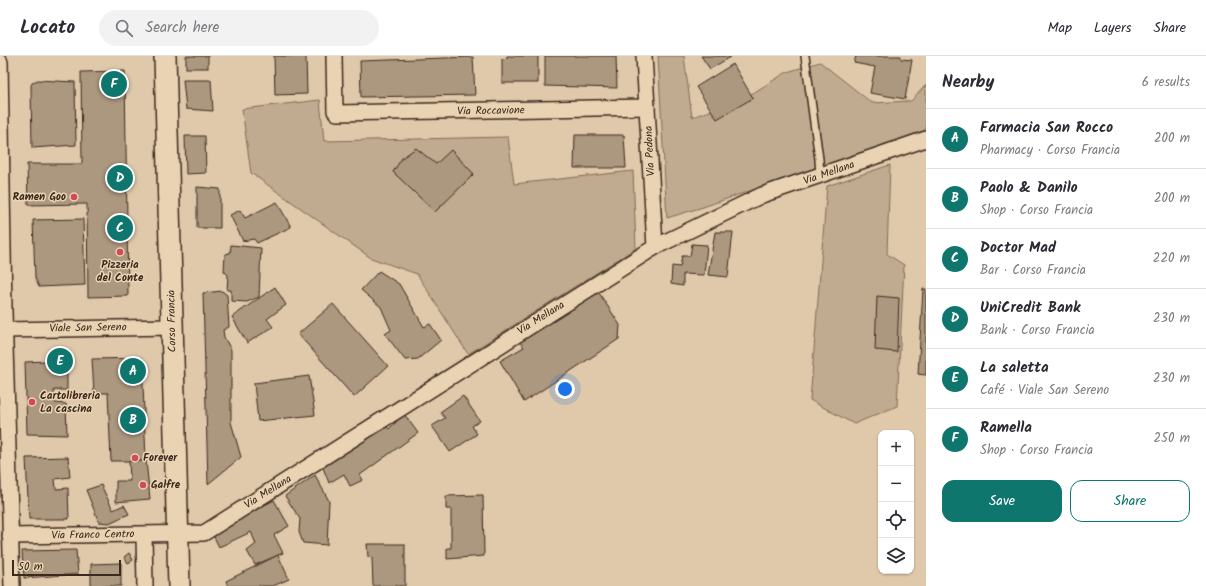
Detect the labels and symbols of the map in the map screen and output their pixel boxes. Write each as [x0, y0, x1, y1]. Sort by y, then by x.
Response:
pin: F [101, 69, 127, 99]
street label: Via Roccavione [457, 101, 525, 121]
street label: Via Pedona [640, 125, 660, 177]
street label: Via Mellana [801, 156, 857, 190]
pin: D [107, 163, 133, 193]
place label: Ramen Goo [12, 188, 66, 206]
marker: Ramen Goo [69, 192, 79, 202]
pin: C [107, 213, 133, 243]
marker: Pizzeria del Conte [115, 247, 125, 257]
place label: Pizzeria del Conte [97, 256, 144, 287]
street label: Corso Francia [162, 290, 182, 352]
street label: Via Mellana [514, 296, 568, 340]
street label: Viale San Sereno [49, 318, 127, 338]
pin: E [47, 346, 73, 376]
pin: A [120, 356, 146, 386]
your location [555, 379, 575, 399]
place label: Cartolibreria La cascina [40, 387, 101, 418]
marker: Cartolibreria La cascina [27, 397, 37, 407]
pin: B [120, 405, 146, 435]
place label: Forever [143, 449, 178, 467]
marker: Forever [130, 453, 140, 463]
street label: Via Mellana [241, 470, 295, 514]
place label: Galfre [151, 476, 181, 494]
marker: Galfre [138, 480, 148, 490]
street label: Via Franco Centro [51, 525, 135, 545]
scale bar [12, 558, 121, 577]

